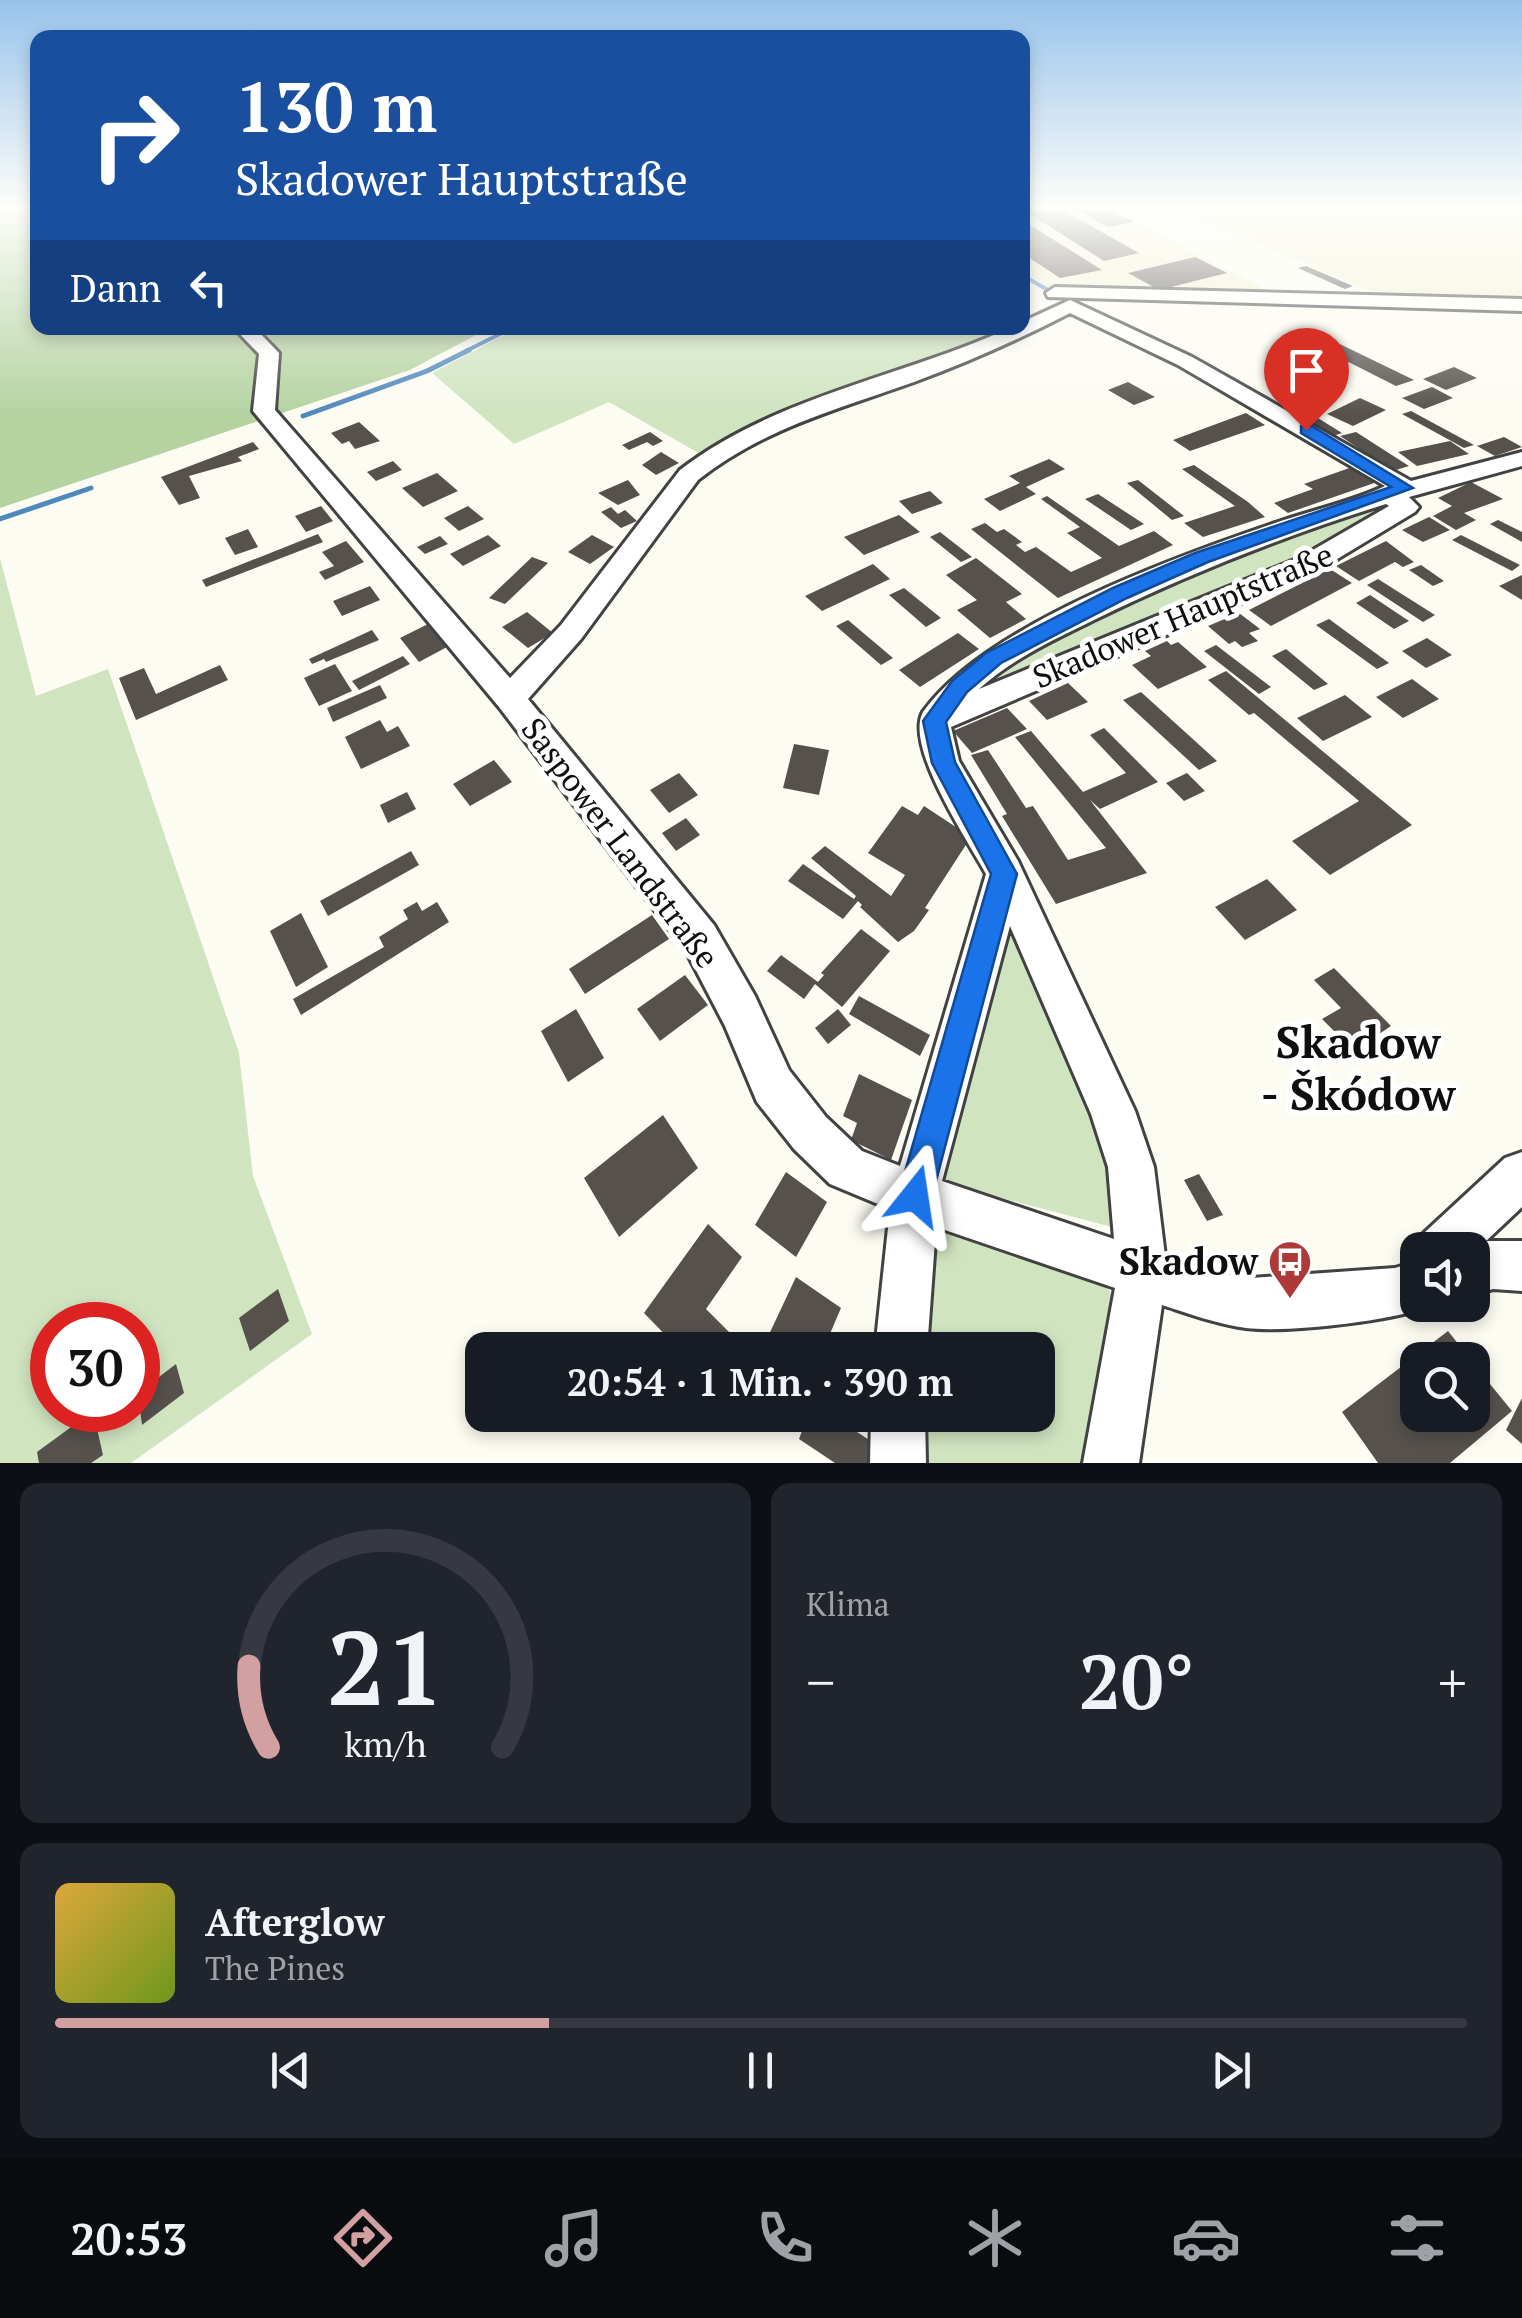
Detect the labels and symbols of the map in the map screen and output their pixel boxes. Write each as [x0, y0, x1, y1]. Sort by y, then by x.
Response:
pin [1264, 328, 1349, 431]
street label: Skadower Hauptstraße [1026, 533, 1339, 697]
street label: Saspower Landstraße [513, 709, 729, 976]
district label: Skadow - Škódow [1260, 1011, 1456, 1123]
position arrow [863, 1144, 967, 1248]
place label: Skadow [1119, 1236, 1259, 1286]
bus stop icon: Skadow [1267, 1239, 1313, 1300]
speed limit sign: 30 [30, 1302, 160, 1432]

